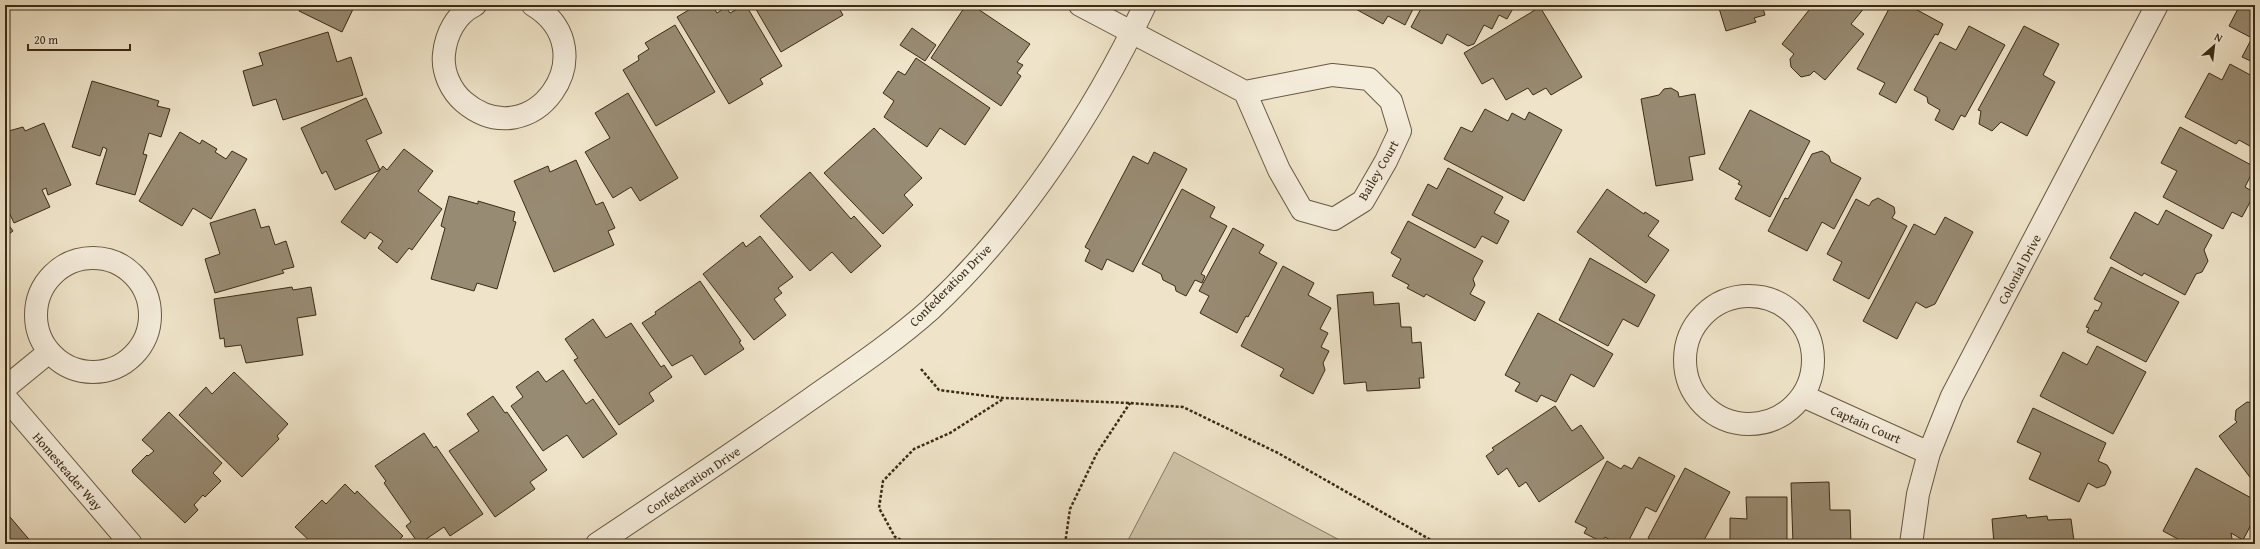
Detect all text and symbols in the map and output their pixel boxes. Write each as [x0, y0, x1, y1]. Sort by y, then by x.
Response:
scale bar [28, 26, 130, 52]
north arrow [2194, 26, 2234, 66]
text: N [2212, 28, 2226, 46]
text: 20 m [34, 31, 58, 48]
street label: Bailey Court [1353, 136, 1404, 204]
street label: Colonial Drive [1993, 231, 2046, 308]
street label: Confederation Drive [905, 240, 996, 331]
street label: Captain Court [1827, 400, 1904, 449]
street label: Homesteader Way [28, 428, 107, 515]
street label: Confederation Drive [642, 442, 744, 519]

